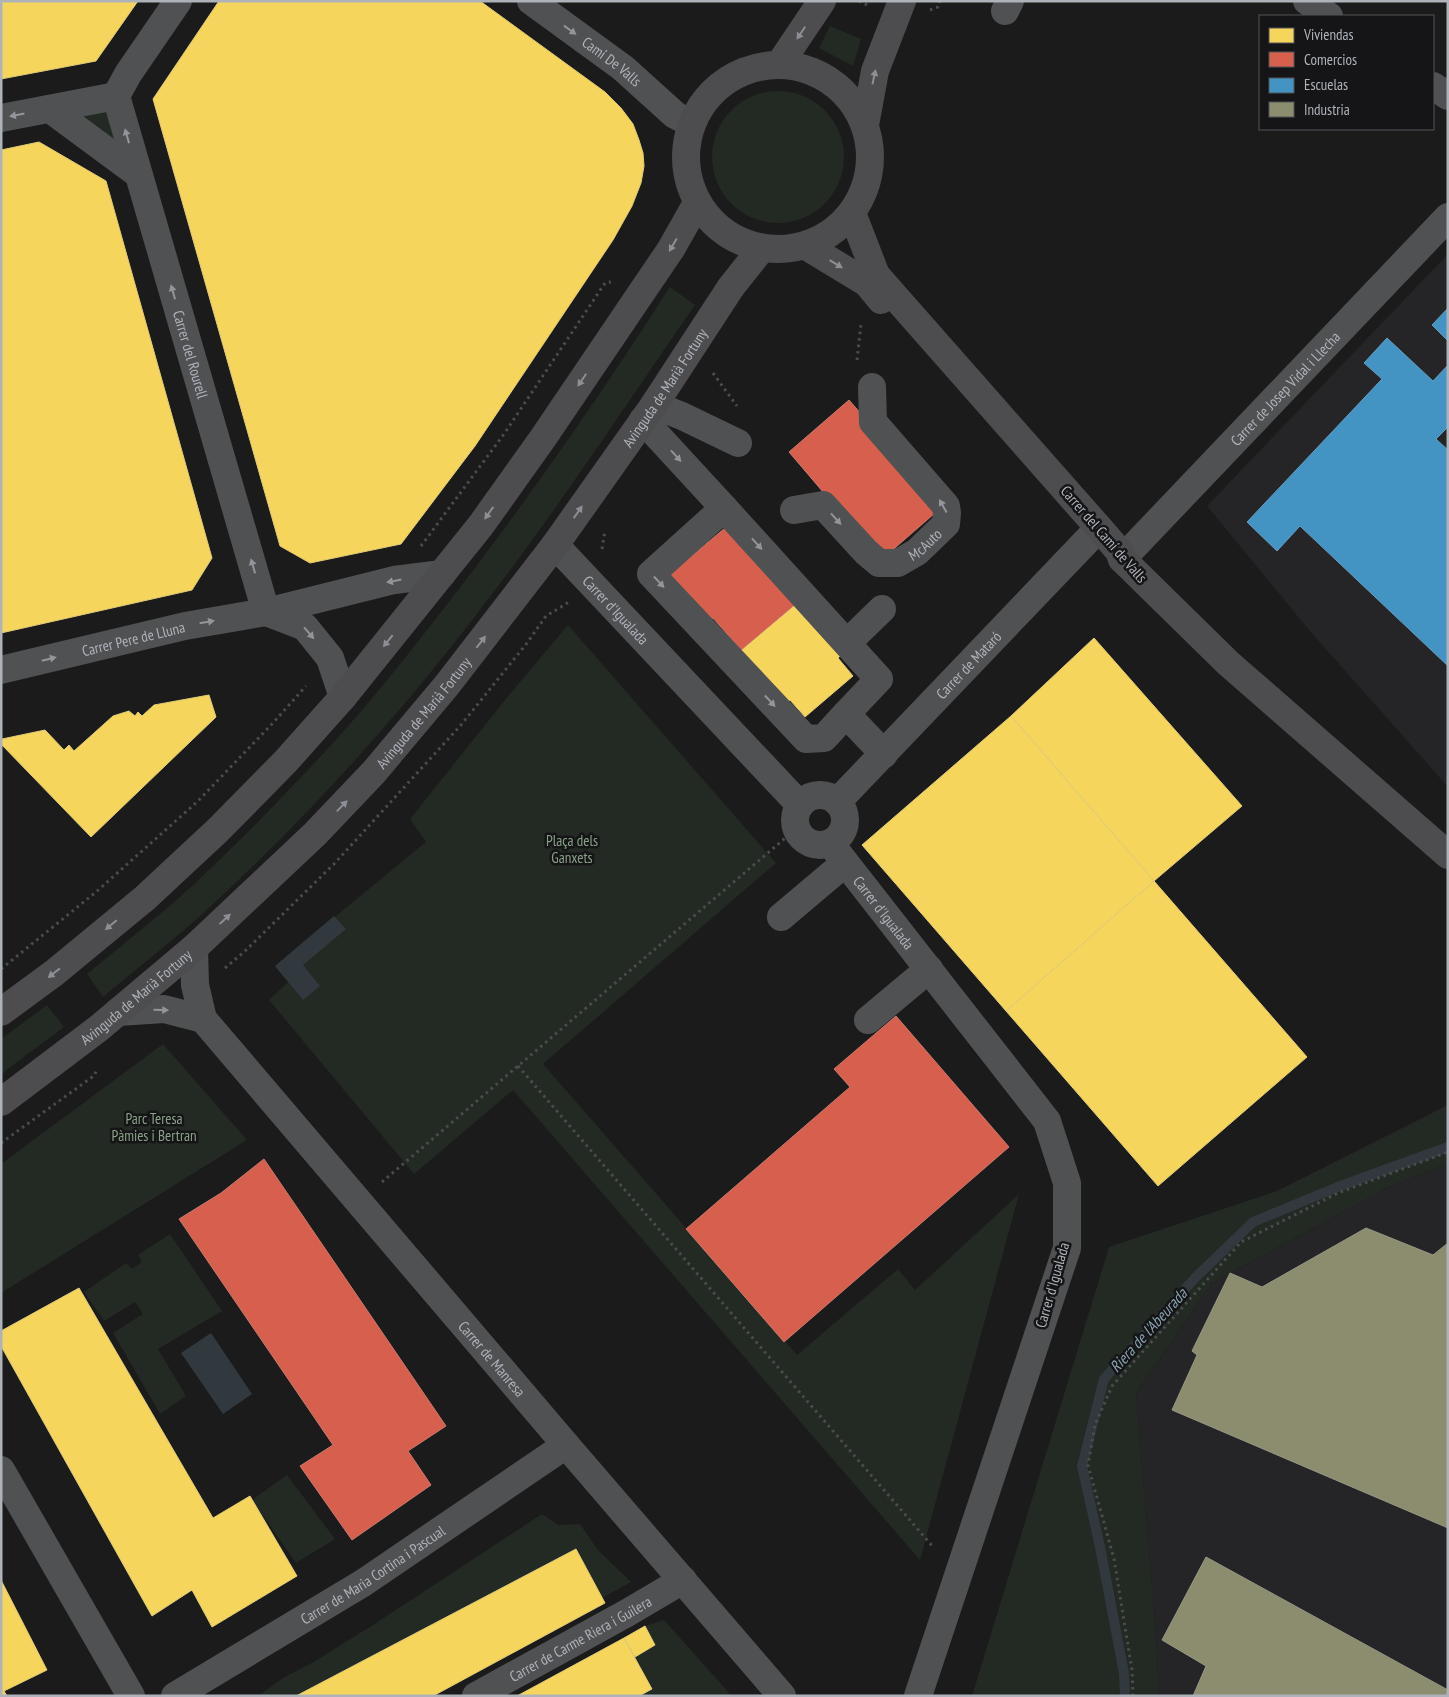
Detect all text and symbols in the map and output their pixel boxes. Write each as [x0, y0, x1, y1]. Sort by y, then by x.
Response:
legend [1259, 15, 1434, 130]
one-way arrow [563, 25, 577, 35]
text: Viviendas [1303, 25, 1354, 44]
one-way arrow [796, 26, 806, 40]
street label: Camí De Valls [579, 32, 646, 90]
text: Comercios [1304, 50, 1357, 69]
one-way arrow [870, 70, 878, 85]
text: Escuelas [1304, 75, 1348, 94]
text: Industria [1304, 100, 1350, 119]
one-way arrow [9, 111, 24, 119]
one-way arrow [123, 128, 131, 143]
one-way arrow [669, 238, 677, 253]
one-way arrow [830, 260, 843, 269]
one-way arrow [168, 284, 176, 299]
street label: Carrer del Rourell [169, 308, 213, 401]
street label: Avinguda de Marià Fortuny [618, 324, 711, 451]
street label: Carrer de Josep Vidal i Llecha [1226, 327, 1344, 449]
one-way arrow [577, 373, 587, 387]
one-way arrow [670, 449, 682, 461]
street label: Carrer del Camí de Valls [1057, 482, 1151, 586]
one-way arrow [939, 499, 948, 513]
one-way arrow [573, 505, 583, 519]
one-way arrow [484, 506, 494, 520]
one-way arrow [830, 512, 842, 524]
street label: McAuto [905, 524, 945, 565]
one-way arrow [751, 538, 762, 551]
one-way arrow [248, 558, 256, 573]
street label: Carrer d'Igualada [579, 571, 653, 648]
one-way arrow [653, 576, 665, 588]
one-way arrow [386, 577, 401, 585]
street label: Carrer Pere de Lluna [80, 617, 187, 660]
one-way arrow [199, 618, 215, 626]
one-way arrow [304, 626, 315, 639]
street label: Carrer de Mataró [931, 627, 1005, 703]
one-way arrow [383, 634, 394, 647]
one-way arrow [475, 636, 486, 649]
street label: Avinguda de Marià Fortuny [372, 653, 475, 772]
one-way arrow [41, 655, 56, 663]
one-way arrow [764, 695, 776, 707]
one-way arrow [336, 800, 348, 812]
park label: Plaça dels Ganxets [546, 831, 598, 867]
street label: Carrer d'Igualada [850, 872, 919, 953]
one-way arrow [219, 913, 231, 925]
one-way arrow [105, 920, 118, 931]
street label: Avinguda de Marià Fortuny [76, 945, 195, 1048]
one-way arrow [47, 968, 61, 978]
one-way arrow [153, 1007, 169, 1015]
park label: Parc Teresa Pàmies i Bertran [111, 1109, 197, 1145]
street label: Carrer d'Igualada [1031, 1240, 1073, 1330]
water label: Riera de l'Abeurada [1105, 1283, 1192, 1376]
street label: Carrer de Manresa [455, 1317, 530, 1400]
street label: Carrer de Maria Cortina i Pascual [297, 1520, 449, 1628]
street label: Carrer de Carme Riera i Guilera [506, 1591, 655, 1685]

